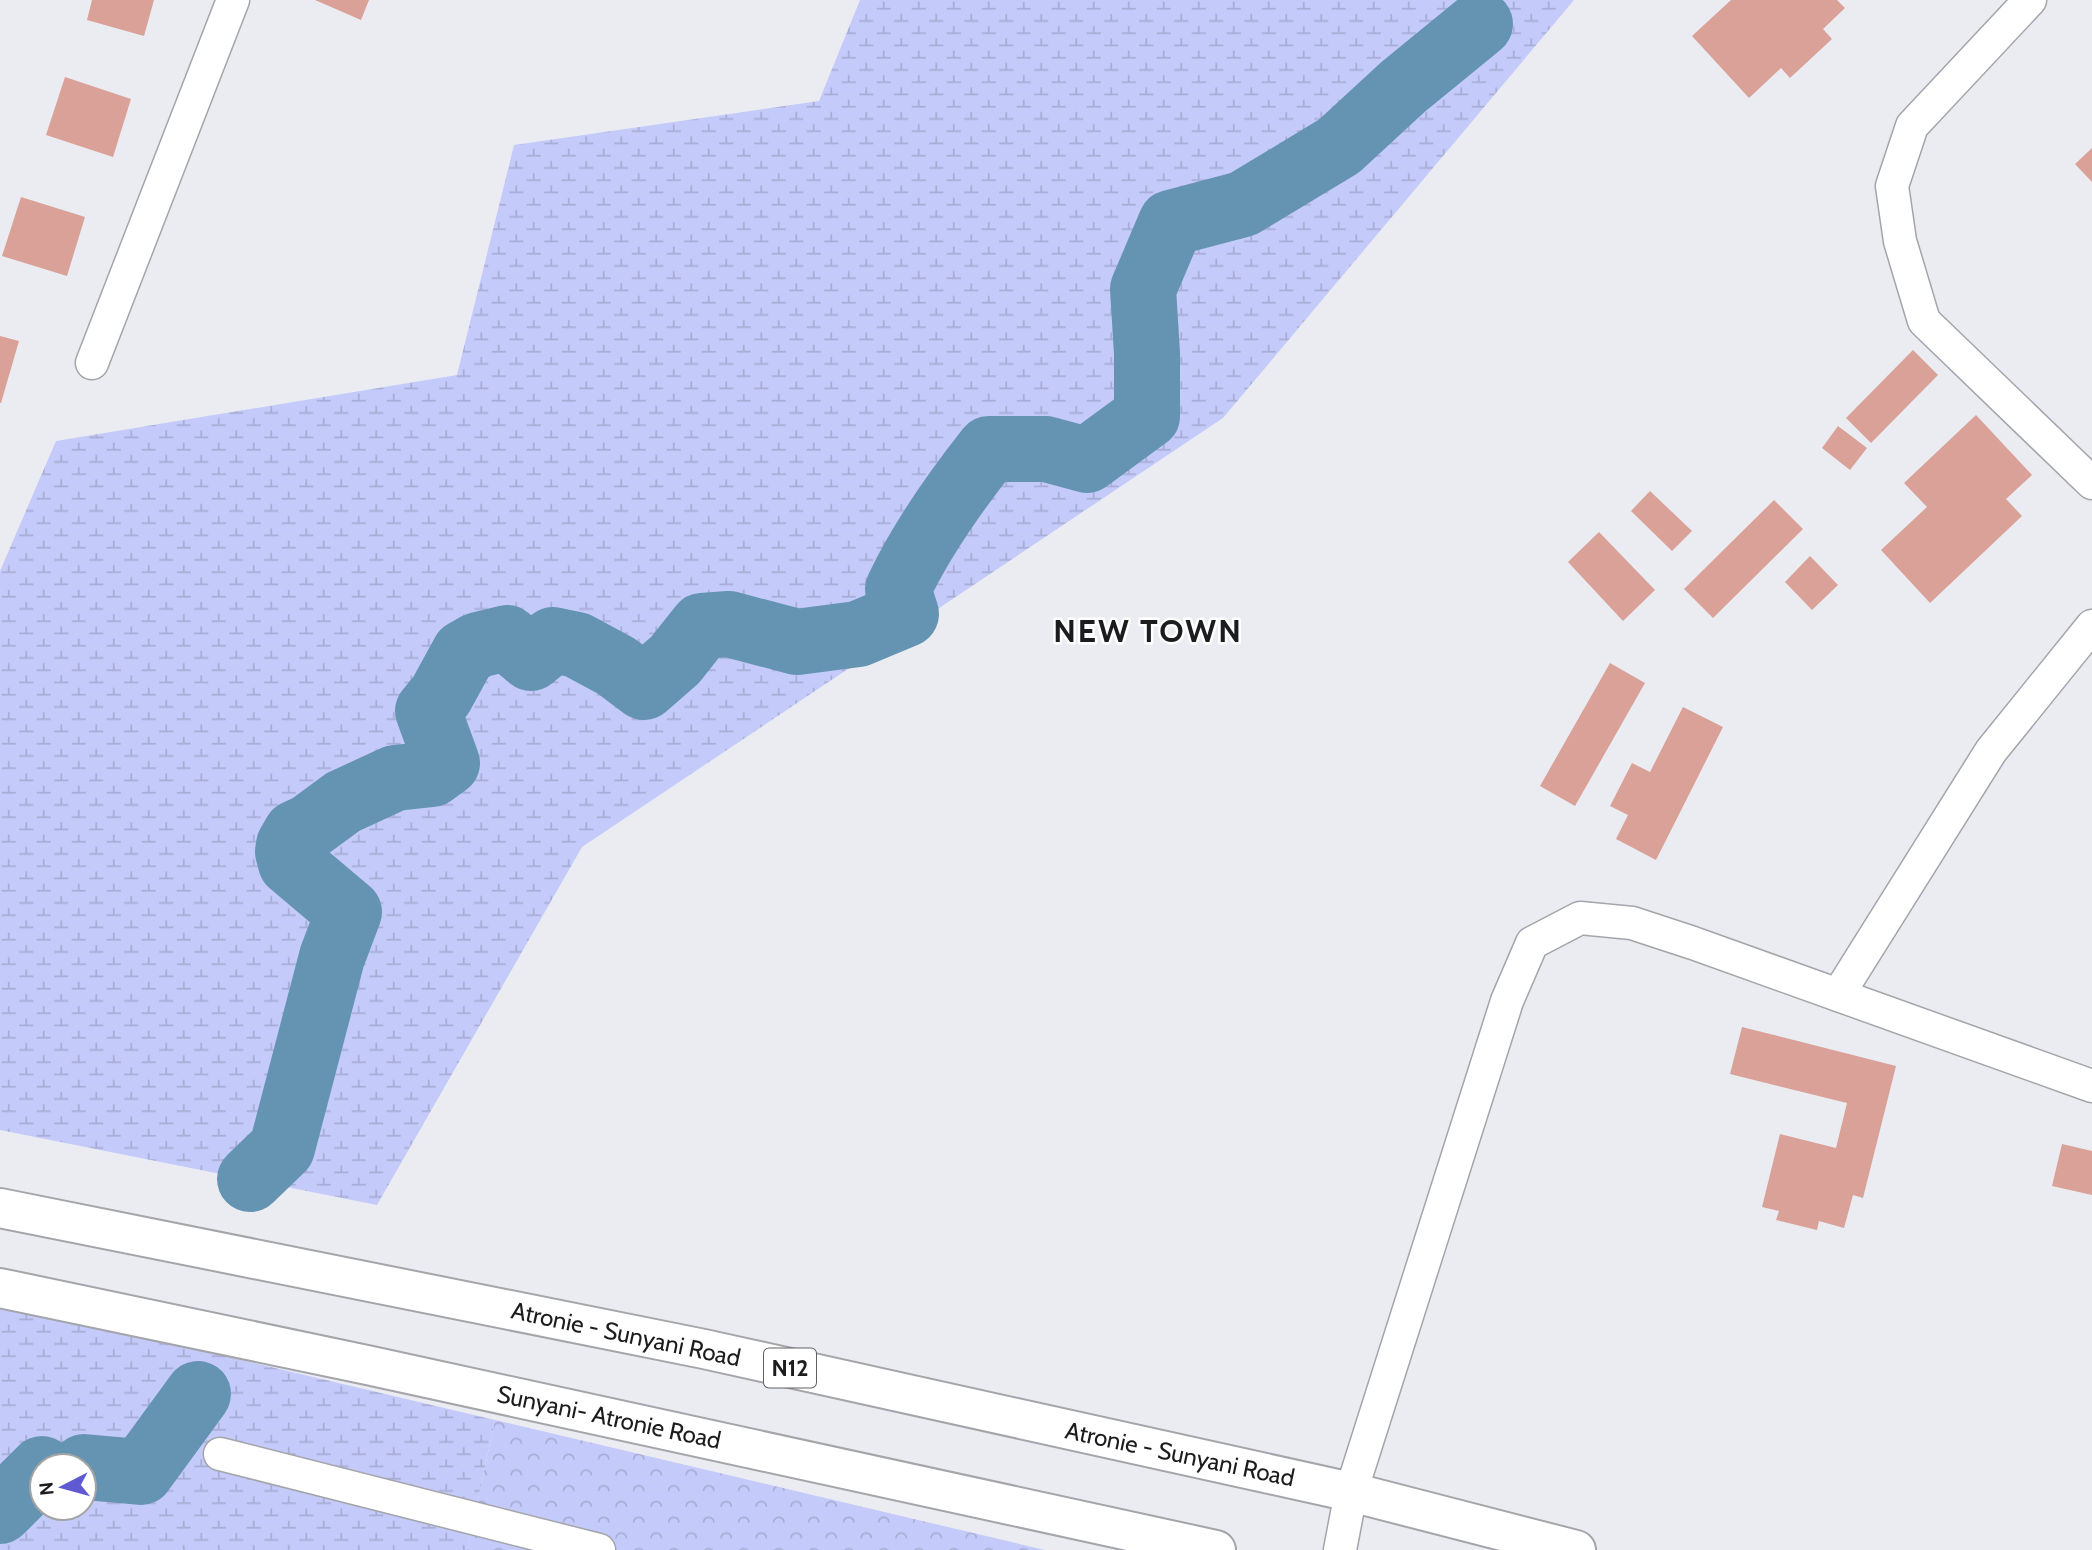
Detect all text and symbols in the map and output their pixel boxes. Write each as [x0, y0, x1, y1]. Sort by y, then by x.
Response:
district label: NEW TOWN [1053, 611, 1243, 650]
street label: Atronie - Sunyani Road [509, 1296, 743, 1372]
road number: N12 [764, 1348, 816, 1387]
street label: Sunyani- Atronie Road [494, 1379, 724, 1455]
street label: Atronie - Sunyani Road [1063, 1416, 1297, 1492]
north arrow [28, 1452, 98, 1522]
text: N [34, 1481, 59, 1497]

